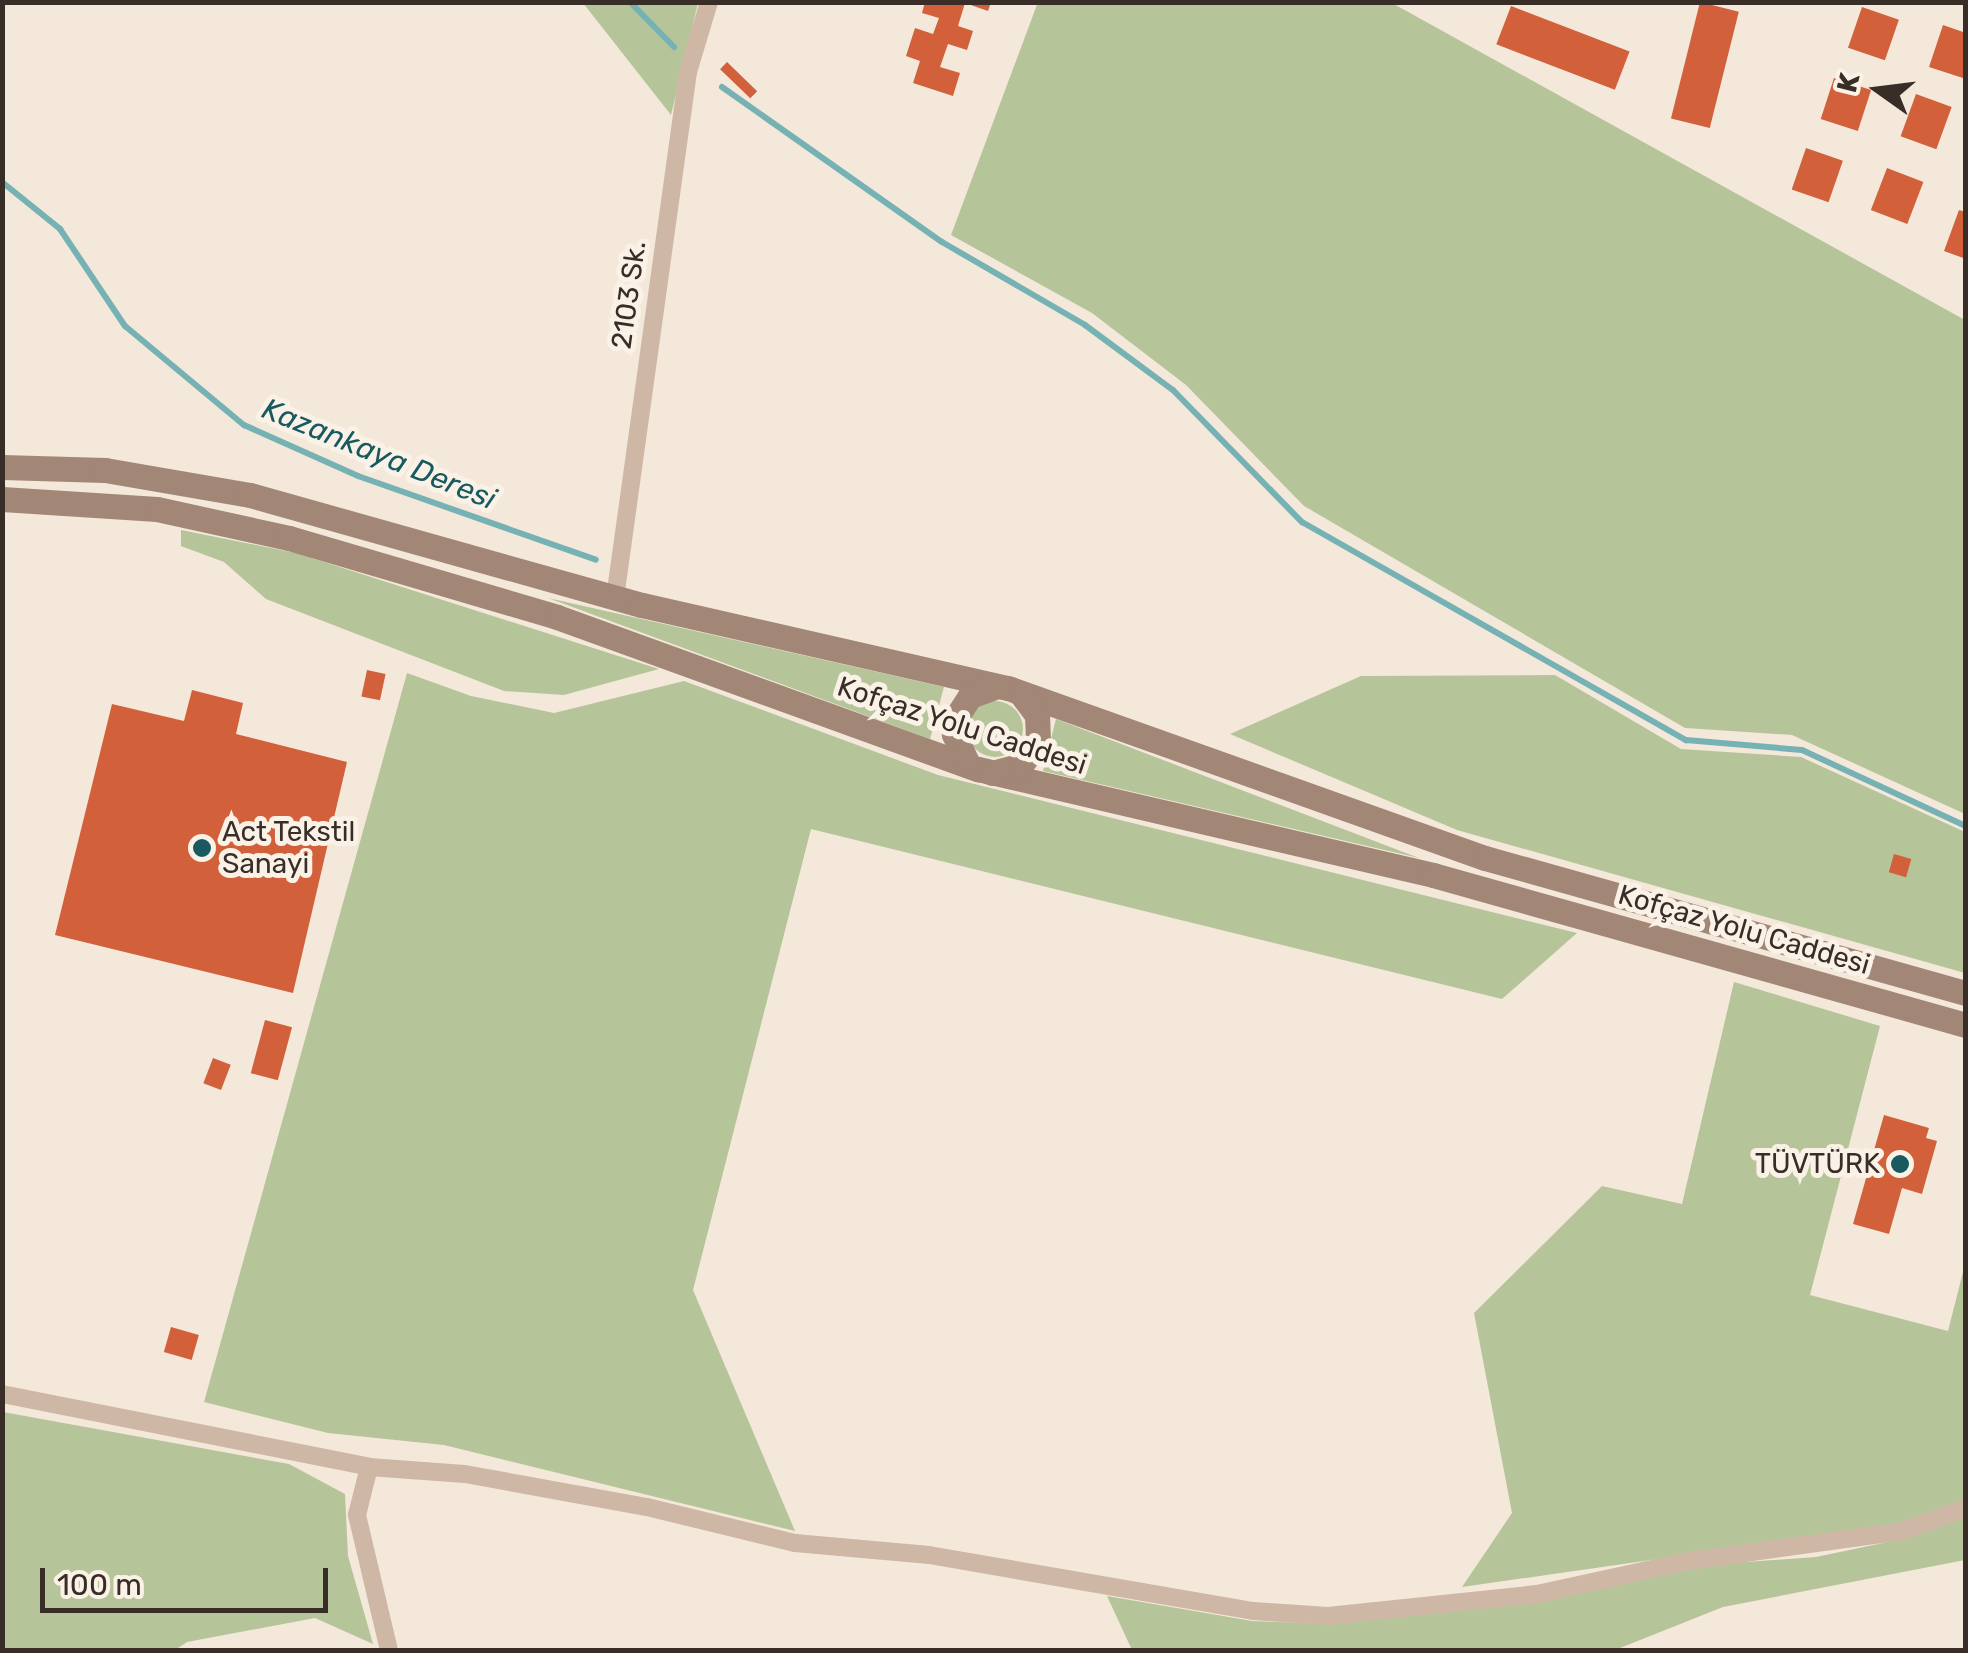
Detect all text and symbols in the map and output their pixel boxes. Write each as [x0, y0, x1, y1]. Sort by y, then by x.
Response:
north arrow [1828, 40, 1928, 140]
text: K [1830, 70, 1867, 96]
street label: 2103 Sk. [605, 239, 653, 351]
water label: Kazankaya Deresi [257, 391, 501, 517]
street label: Kofçaz Yolu Caddesi [833, 670, 1091, 782]
place label: Act Tekstil Sanayi [222, 815, 356, 881]
marker: Act Tekstil Sanayi [191, 837, 213, 859]
street label: Kofçaz Yolu Caddesi [1614, 878, 1874, 982]
place label: TÜVTÜRK [1755, 1147, 1880, 1181]
marker: TÜVTÜRK [1889, 1153, 1911, 1175]
scale bar [45, 1548, 332, 1610]
text: 100 m [57, 1567, 142, 1603]

